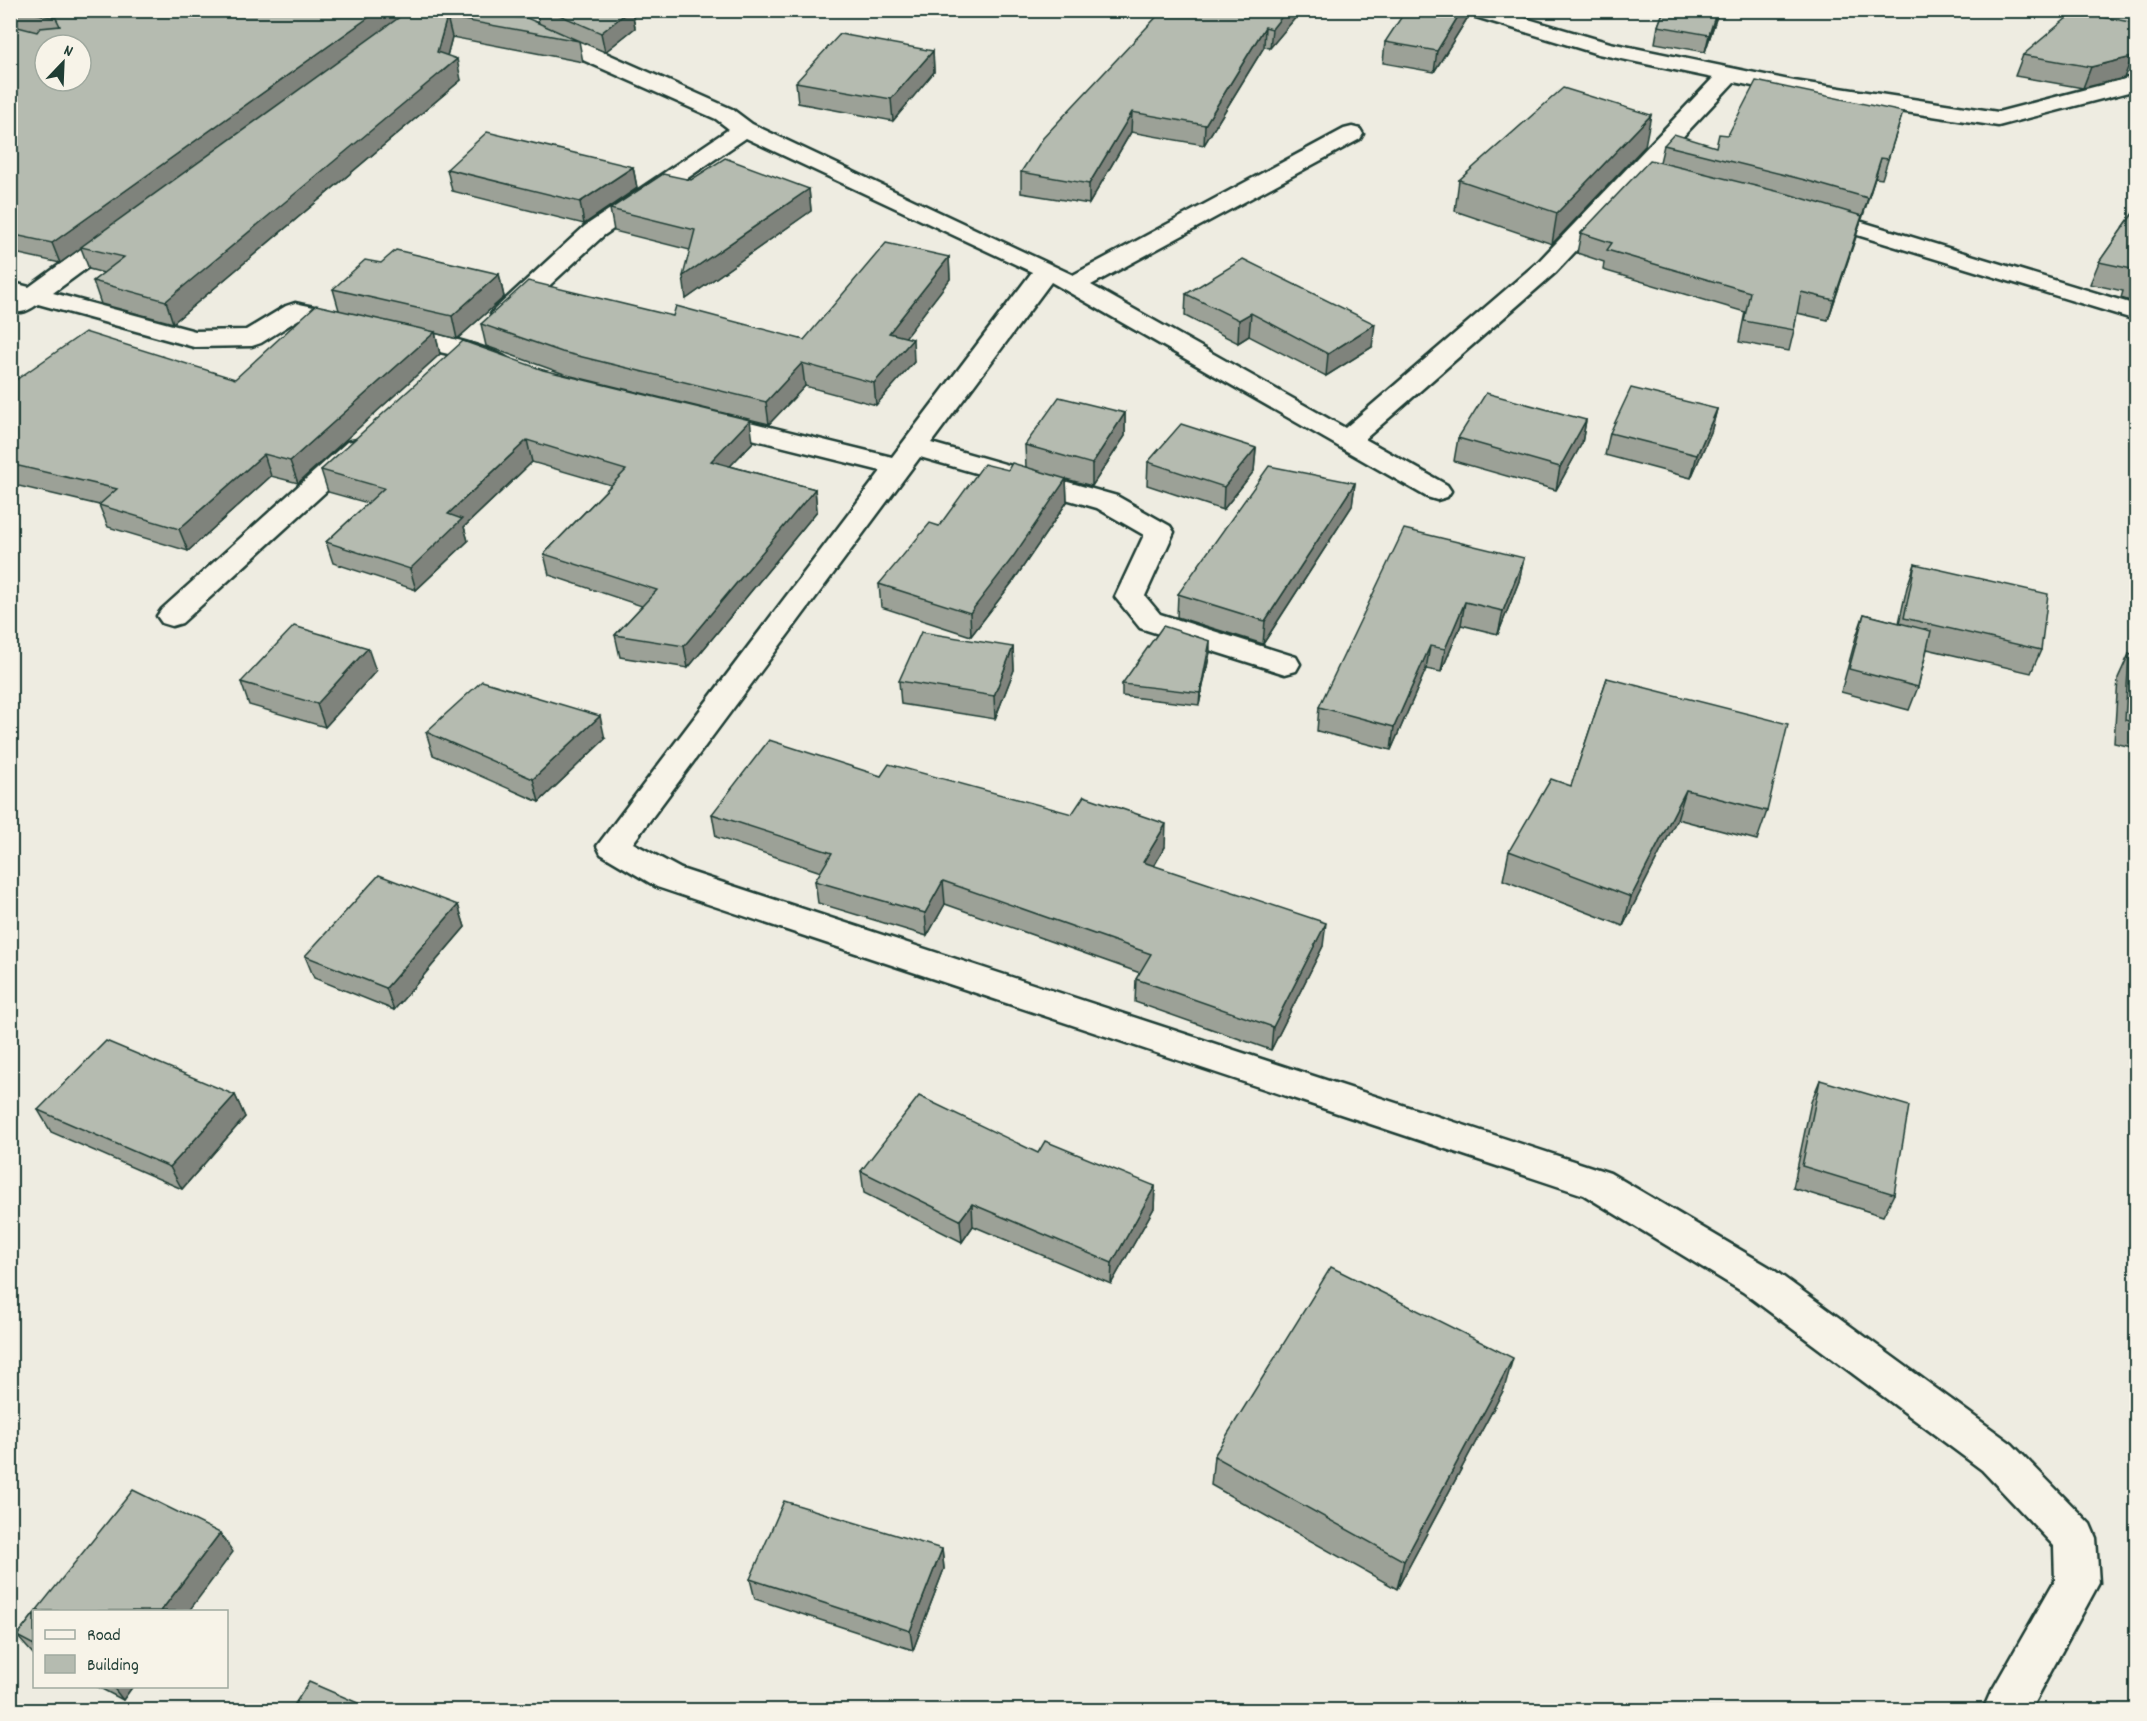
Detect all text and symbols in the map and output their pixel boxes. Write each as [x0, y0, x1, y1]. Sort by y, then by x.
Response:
north arrow [33, 33, 93, 93]
text: N [60, 39, 76, 64]
legend [33, 1610, 228, 1688]
text: Road [87, 1624, 121, 1649]
text: Building [87, 1654, 139, 1679]

